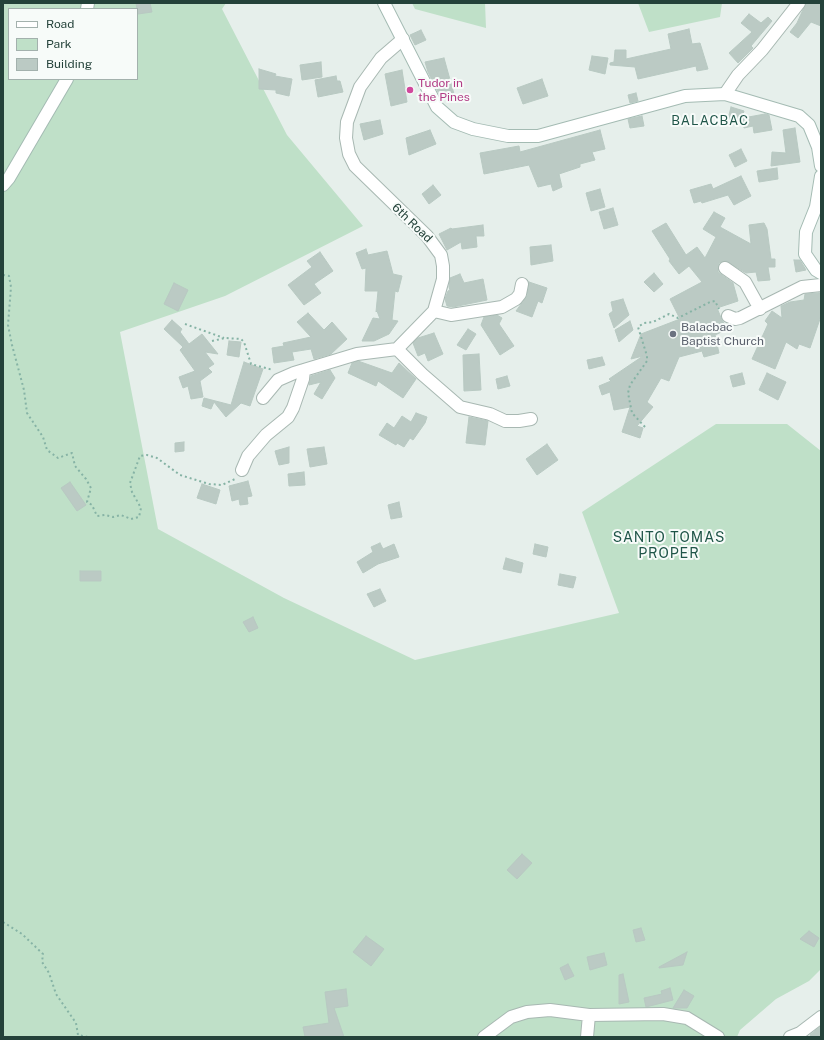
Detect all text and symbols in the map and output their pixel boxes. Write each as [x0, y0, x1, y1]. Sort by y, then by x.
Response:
legend [8, 8, 138, 80]
text: Road [46, 17, 74, 31]
text: Park [46, 37, 72, 51]
text: Building [46, 57, 92, 71]
place label: Tudor in the Pines [418, 76, 470, 104]
marker: Tudor in the Pines [405, 85, 415, 95]
district label: BALACBAC [671, 113, 749, 129]
street label: 6th Road [389, 200, 435, 246]
place label: Balacbac Baptist Church [681, 320, 764, 348]
marker: Balacbac Baptist Church [668, 329, 678, 339]
district label: SANTO TOMAS PROPER [613, 530, 725, 562]

